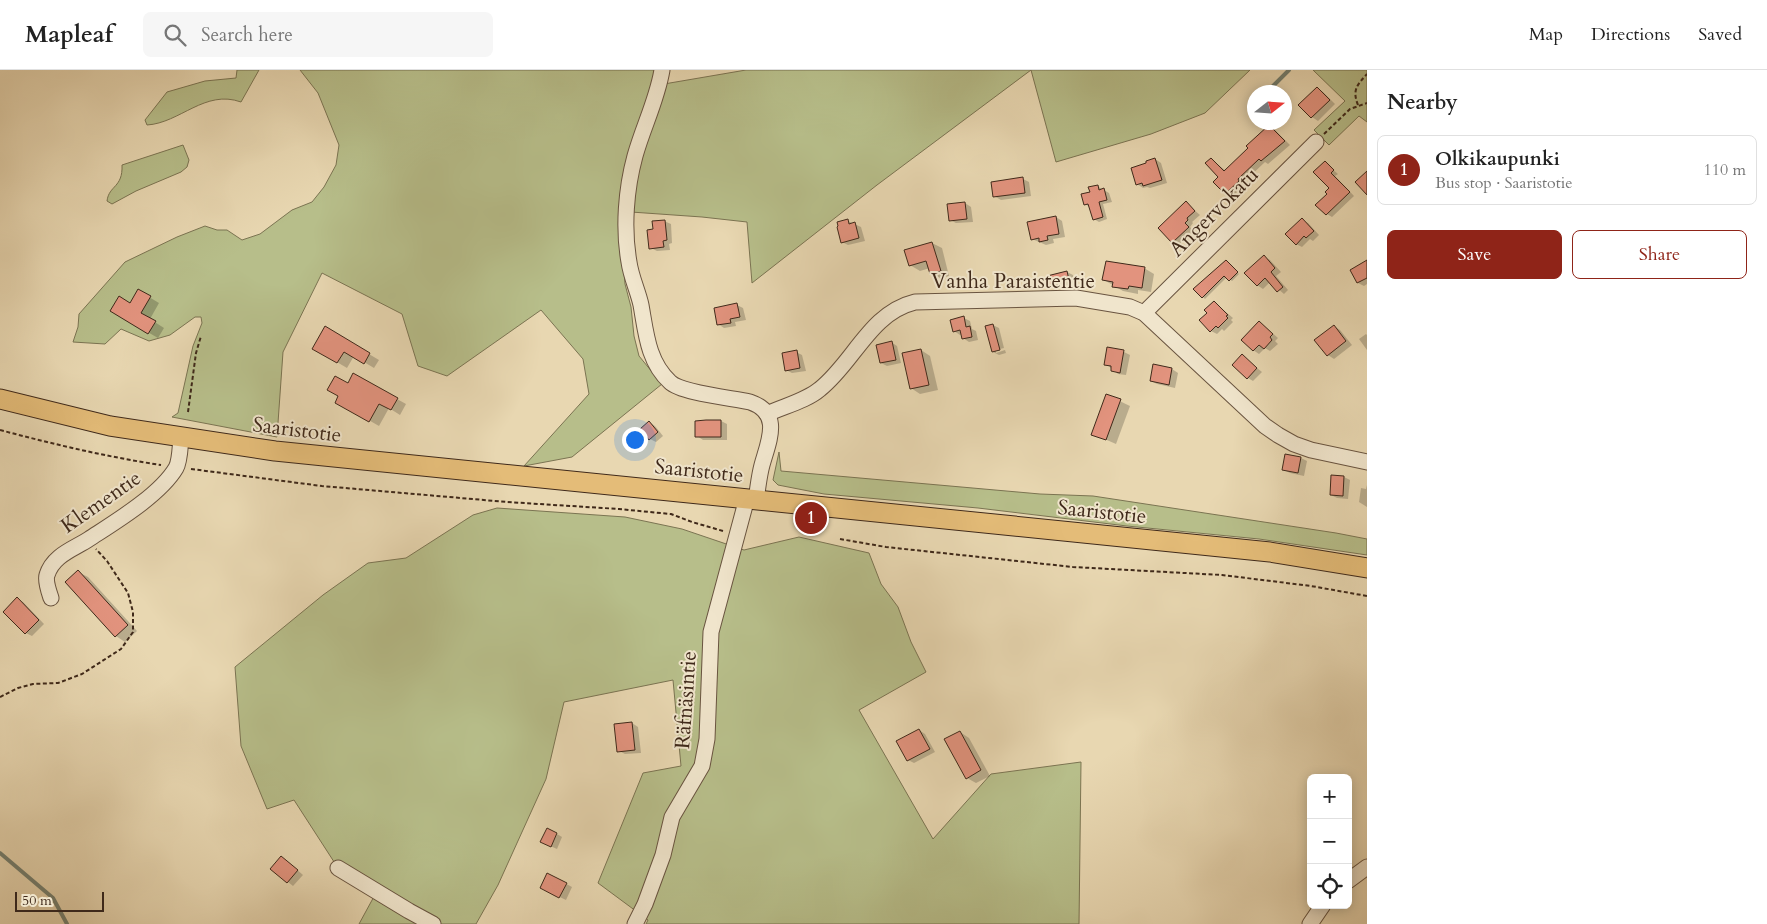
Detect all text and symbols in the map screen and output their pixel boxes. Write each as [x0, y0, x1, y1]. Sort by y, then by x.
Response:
search box [143, 12, 493, 57]
text: Mapleaf [25, 18, 113, 51]
icon: search [161, 21, 189, 49]
text: Search here [201, 22, 293, 48]
text: Map [1529, 22, 1563, 47]
text: Directions [1591, 22, 1670, 47]
text: Saved [1698, 22, 1742, 47]
north arrow [1247, 85, 1292, 130]
text: Nearby [1387, 88, 1458, 117]
text: Olkikaupunki [1435, 146, 1560, 172]
text: 1 [1400, 159, 1408, 181]
text: 110 m [1704, 159, 1746, 181]
street label: Angervokatu [1163, 161, 1265, 263]
text: Bus stop · Saaristotie [1435, 172, 1573, 194]
button: Save [1387, 230, 1562, 279]
button: Share [1572, 230, 1747, 279]
street label: Vanha Paraistentie [931, 267, 1095, 296]
street label: Saaristotie [251, 410, 343, 450]
your location [622, 427, 648, 453]
street label: Saaristotie [653, 452, 745, 490]
street label: Klementie [55, 464, 147, 540]
street label: Saaristotie [1056, 493, 1148, 531]
pin: 1 [795, 499, 827, 537]
street label: Räfnäsintie [668, 650, 704, 750]
map controls [1307, 774, 1352, 909]
button: + [1307, 774, 1352, 819]
button: − [1307, 819, 1352, 864]
button: locate [1307, 864, 1352, 909]
scale bar [15, 889, 104, 912]
text: 50 m [22, 891, 52, 910]

